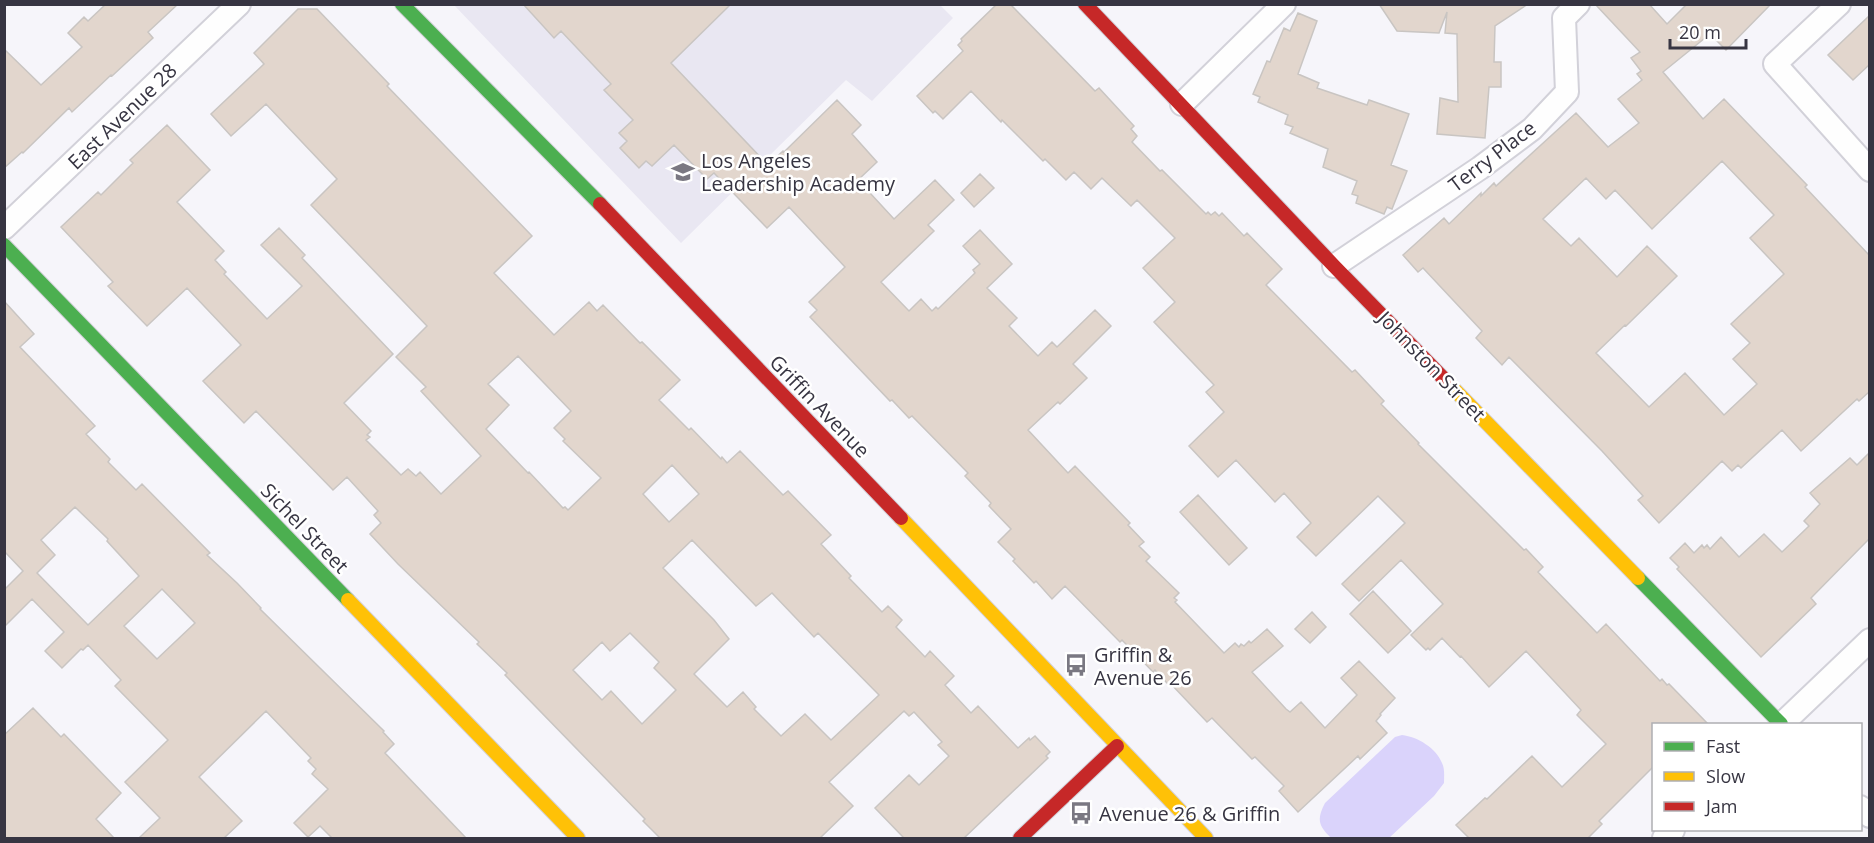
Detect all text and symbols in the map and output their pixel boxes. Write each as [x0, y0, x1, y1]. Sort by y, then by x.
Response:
scale bar [1670, 12, 1746, 50]
text: 20 m [1679, 20, 1721, 44]
street label: East Avenue 28 [62, 57, 182, 175]
street label: Terry Place [1443, 114, 1541, 198]
place label: Los Angeles Leadership Academy [701, 147, 896, 197]
school or university icon: Los Angeles Leadership Academy [670, 159, 696, 185]
street label: Johnston Street [1371, 303, 1492, 427]
street label: Griffin Avenue [764, 349, 876, 463]
street label: Sichel Street [255, 477, 355, 579]
place label: Griffin & Avenue 26 [1094, 641, 1192, 691]
bus stop icon: Griffin & Avenue 26 [1063, 652, 1089, 678]
legend [1652, 723, 1862, 831]
text: Fast [1706, 734, 1740, 758]
text: Slow [1706, 764, 1745, 788]
text: Jam [1704, 794, 1738, 818]
bus stop icon: Avenue 26 & Griffin [1068, 800, 1094, 826]
place label: Avenue 26 & Griffin [1099, 800, 1280, 827]

